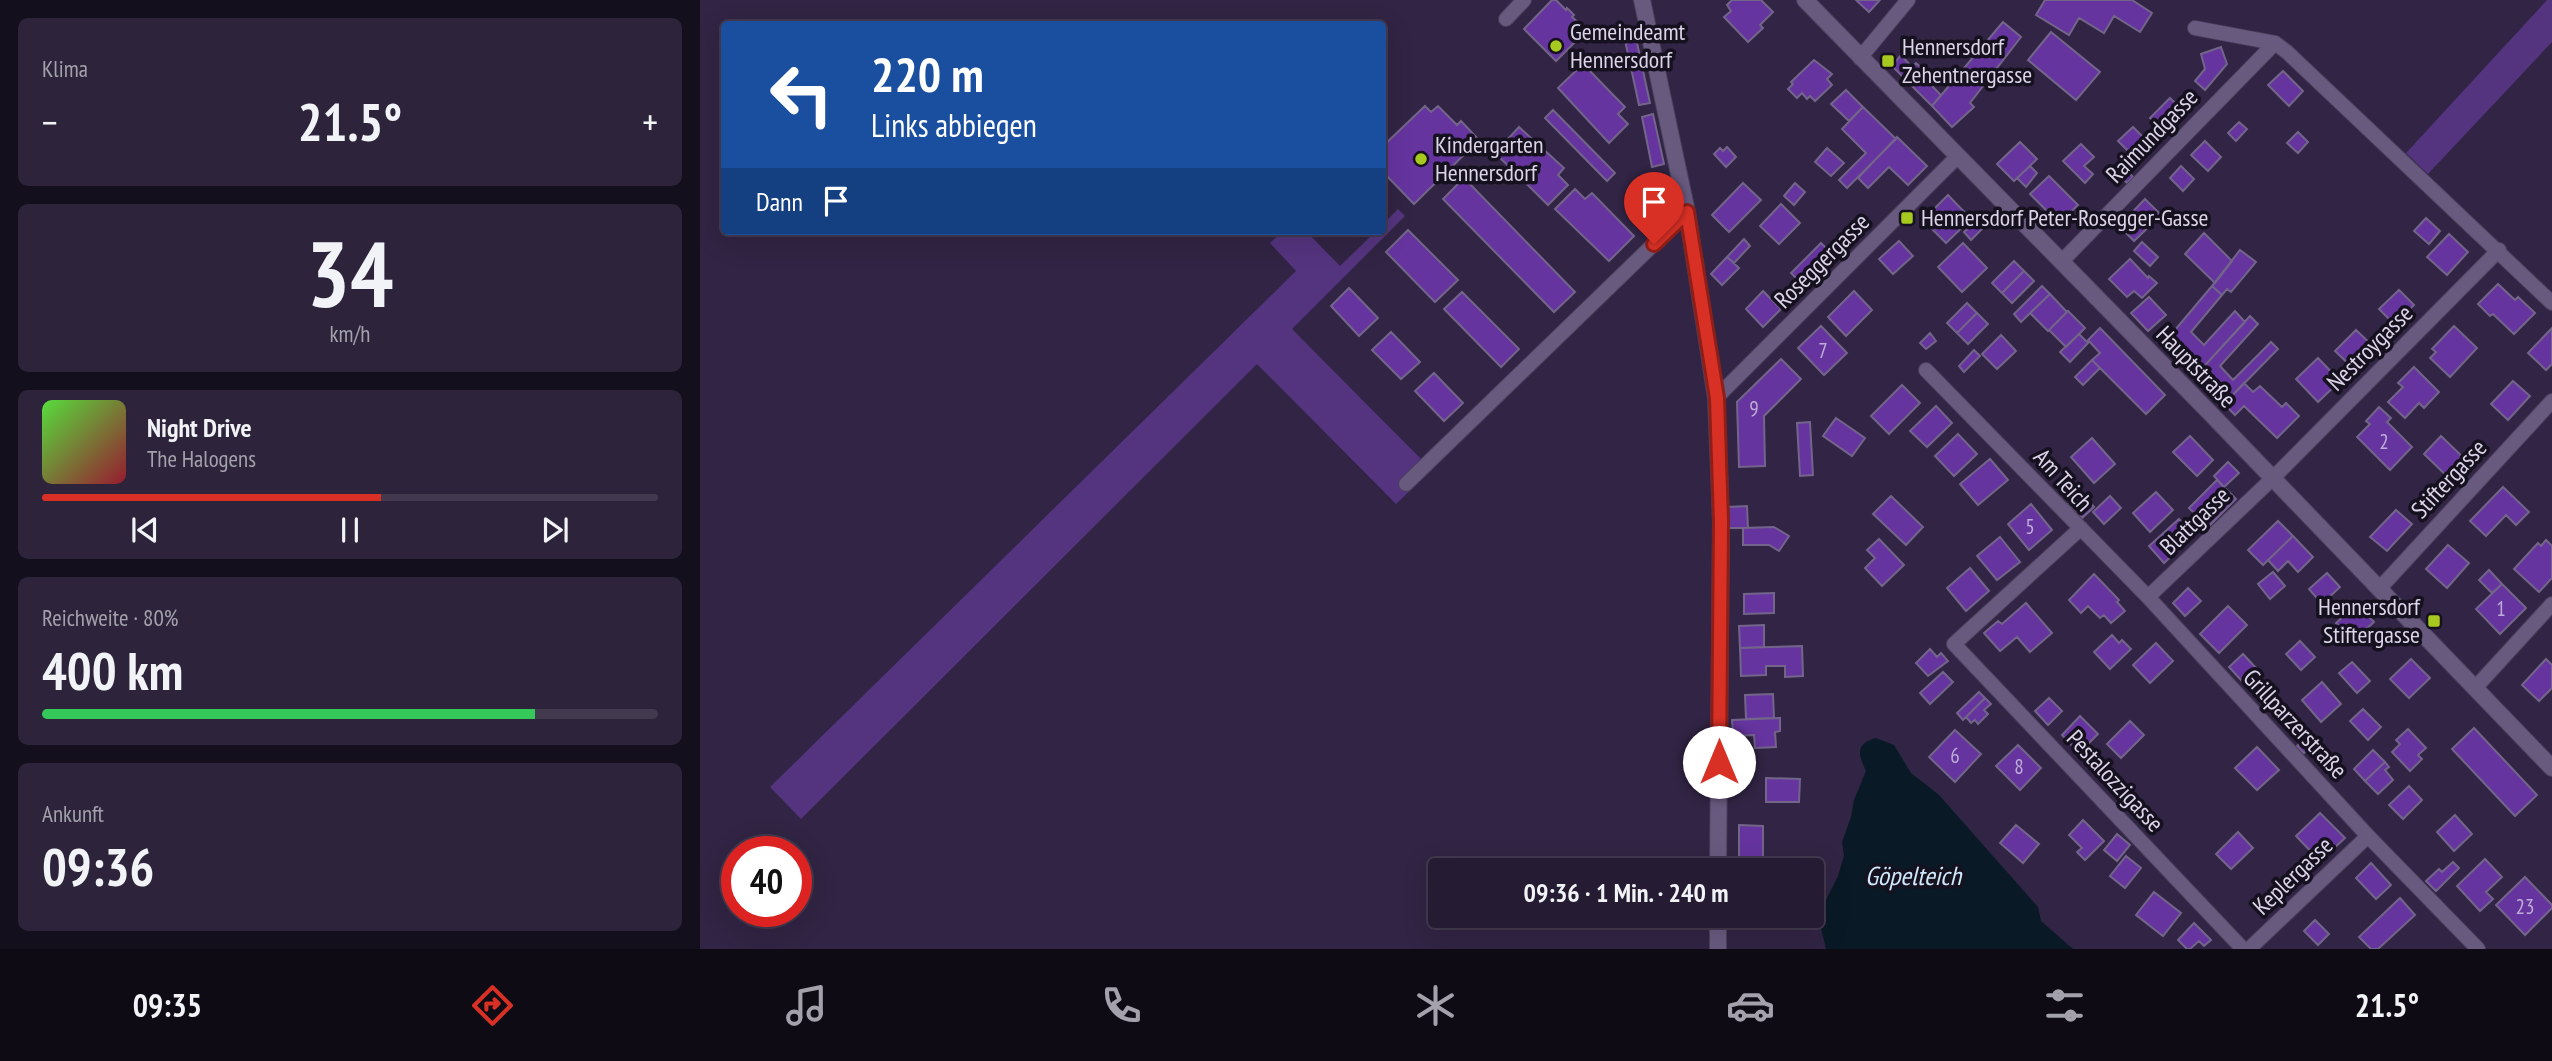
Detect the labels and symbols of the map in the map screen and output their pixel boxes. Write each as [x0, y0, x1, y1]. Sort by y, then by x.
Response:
place label: Gemeindeamt Hennersdorf [1570, 16, 1686, 75]
place label: Hennersdorf Zehentnergasse [1902, 31, 2032, 90]
marker: Gemeindeamt Hennersdorf [1548, 38, 1564, 54]
marker: Hennersdorf Zehentnergasse [1880, 53, 1896, 69]
street label: Raimundgasse [2099, 82, 2204, 189]
place label: Kindergarten Hennersdorf [1435, 129, 1543, 188]
marker: Kindergarten Hennersdorf [1413, 151, 1429, 167]
pin [1624, 172, 1684, 244]
place label: Hennersdorf Peter-Rosegger-Gasse [1921, 202, 2209, 233]
street label: Roseggergasse [1768, 207, 1876, 315]
marker: Hennersdorf Peter-Rosegger-Gasse [1899, 210, 1915, 226]
street label: Nestroygasse [2320, 298, 2419, 397]
street label: Hauptstraße [2150, 319, 2243, 414]
house number: 7 [1818, 337, 1828, 364]
house number: 9 [1749, 395, 1759, 422]
house number: 2 [2379, 428, 2389, 455]
street label: Stiftergasse [2404, 433, 2493, 525]
street label: Am Teich [2027, 442, 2100, 518]
street label: Blattgasse [2153, 480, 2236, 562]
house number: 5 [2025, 513, 2035, 540]
place label: Hennersdorf Stiftergasse [2318, 591, 2421, 650]
house number: 1 [2496, 595, 2506, 622]
marker: Hennersdorf Stiftergasse [2426, 613, 2442, 629]
street label: Grillparzerstraße [2237, 662, 2354, 785]
street label: Pestalozzigasse [2060, 723, 2171, 838]
position arrow [1682, 725, 1756, 799]
house number: 6 [1950, 742, 1960, 769]
house number: 8 [2014, 753, 2024, 780]
street label: Keplergasse [2246, 830, 2339, 921]
speed limit sign: 40 [721, 836, 812, 927]
water label: Göpelteich [1865, 859, 1963, 892]
house number: 23 [2516, 893, 2534, 920]

